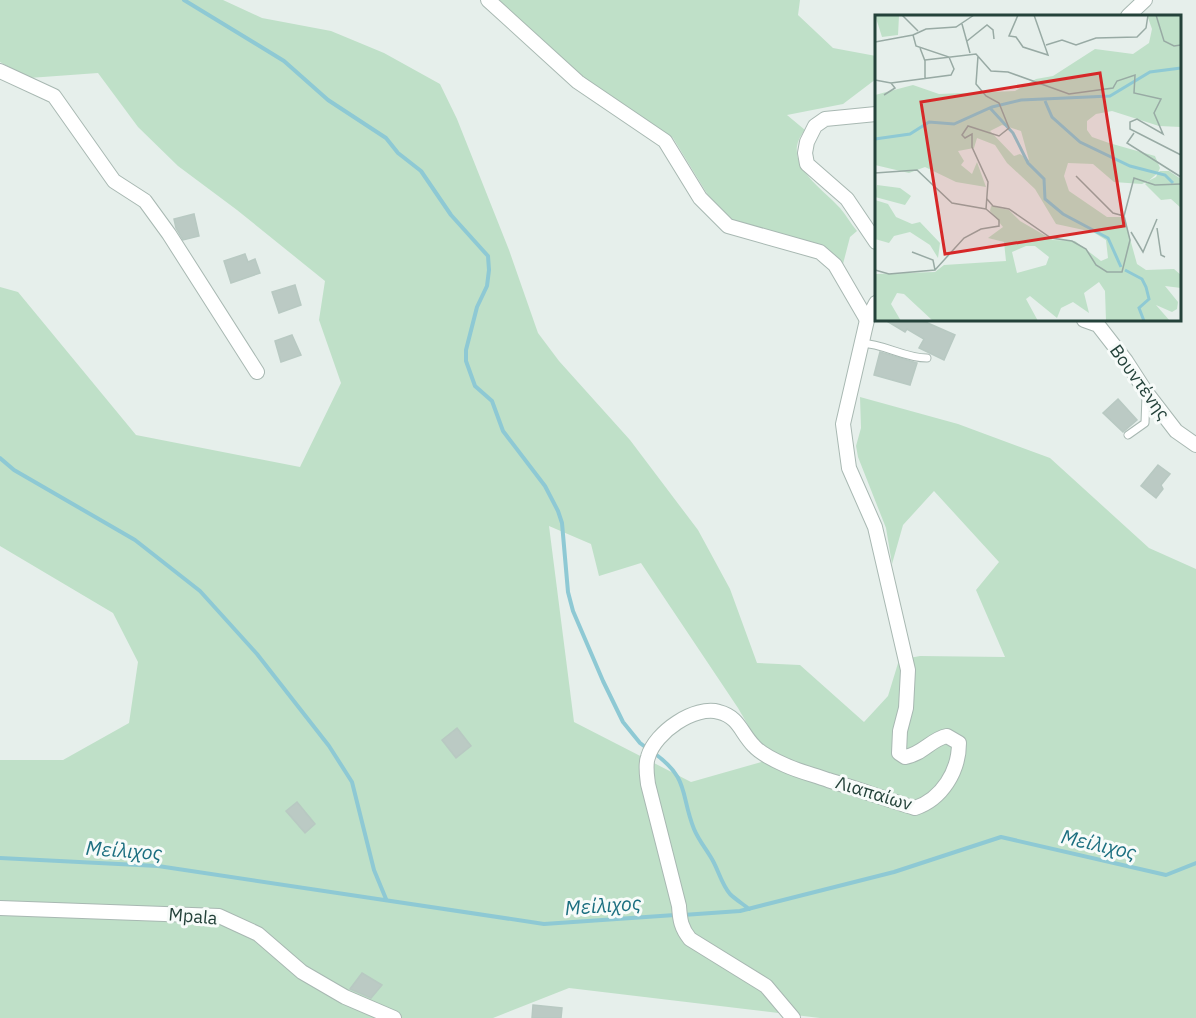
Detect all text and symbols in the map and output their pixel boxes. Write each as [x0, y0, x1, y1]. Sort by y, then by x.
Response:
inset map [875, 15, 1181, 321]
street label: Βουντένης [1105, 340, 1175, 424]
street label: Λιαπαίων [833, 770, 915, 816]
water label: Μείλιχος [1059, 822, 1140, 866]
water label: Μείλιχος [85, 834, 164, 866]
water label: Μείλιχος [564, 889, 643, 921]
street label: Mpala [167, 902, 219, 930]

